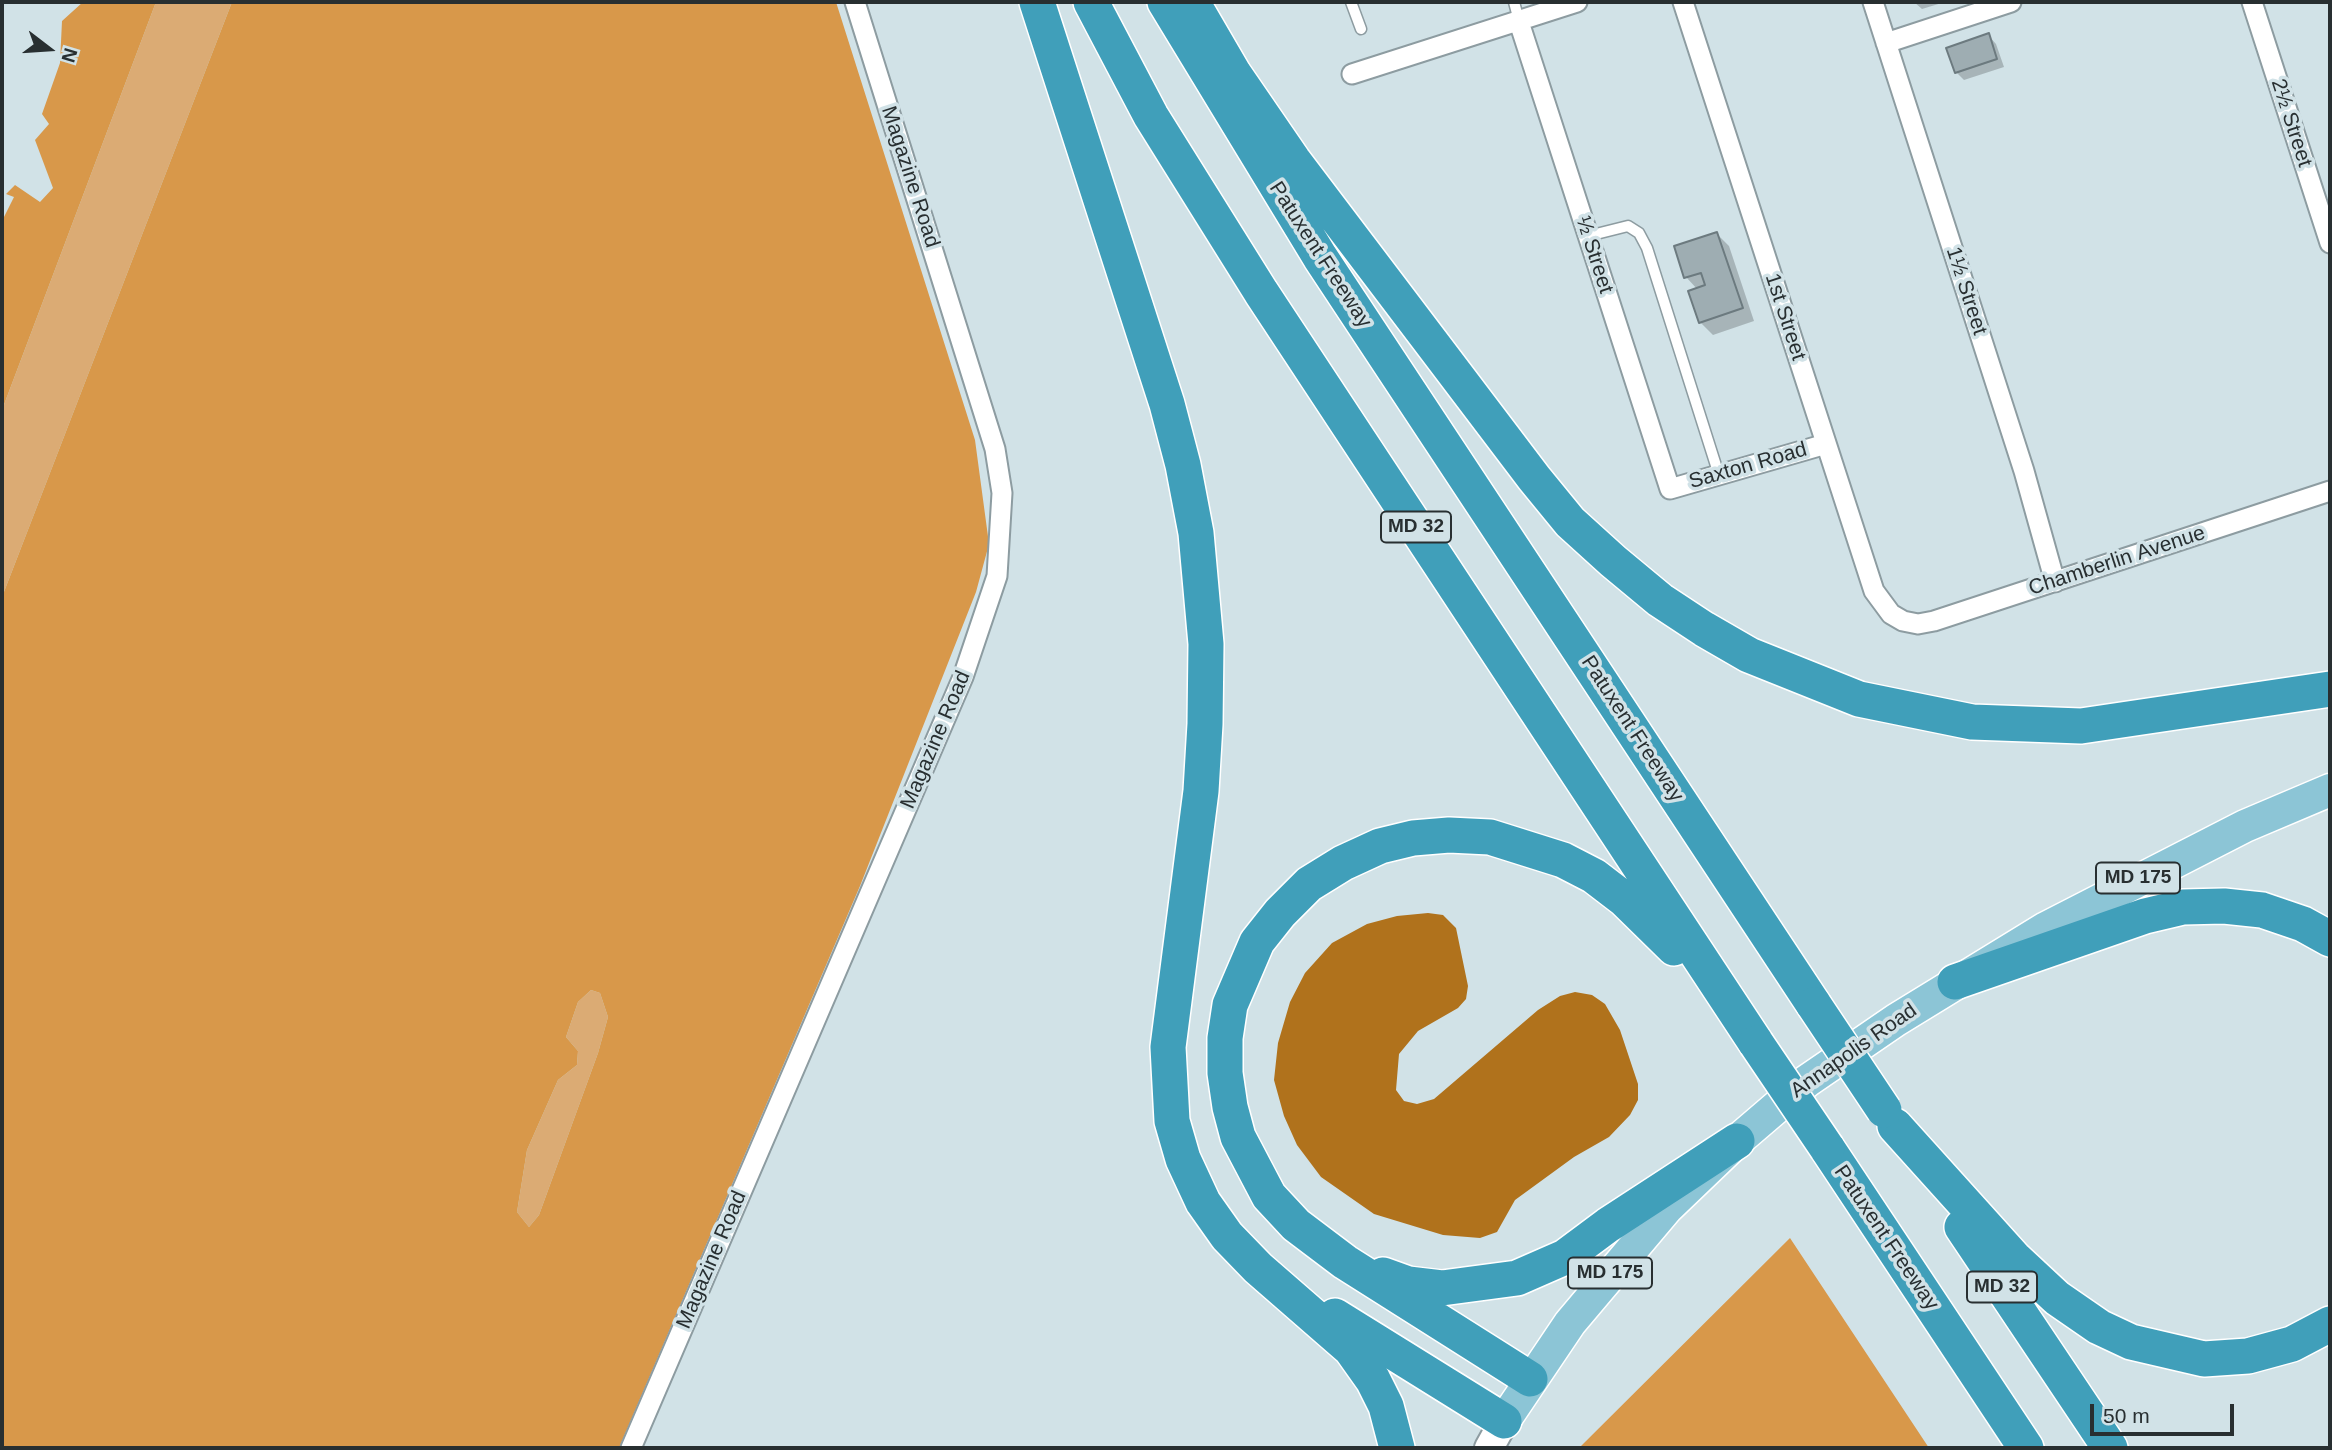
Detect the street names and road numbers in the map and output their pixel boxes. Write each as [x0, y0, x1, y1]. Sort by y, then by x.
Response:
street label: 2½ Street [2265, 76, 2317, 170]
street label: Magazine Road [875, 103, 945, 251]
street label: Patuxent Freeway [1263, 177, 1377, 333]
street label: ½ Street [1570, 213, 1618, 297]
street label: 1½ Street [1940, 244, 1992, 338]
street label: 1st Street [1759, 270, 1811, 364]
street label: Saxton Road [1686, 437, 1810, 495]
road number: MD 32 [1381, 512, 1451, 542]
street label: Chamberlin Avenue [2026, 521, 2208, 601]
street label: Patuxent Freeway [1575, 651, 1689, 807]
street label: Magazine Road [896, 667, 976, 813]
road number: MD 175 [2096, 862, 2180, 894]
street label: Annapolis Road [1786, 998, 1922, 1104]
street label: Patuxent Freeway [1828, 1161, 1944, 1315]
street label: Magazine Road [672, 1187, 752, 1333]
road number: MD 175 [1568, 1258, 1652, 1288]
road number: MD 32 [1967, 1272, 2037, 1302]

